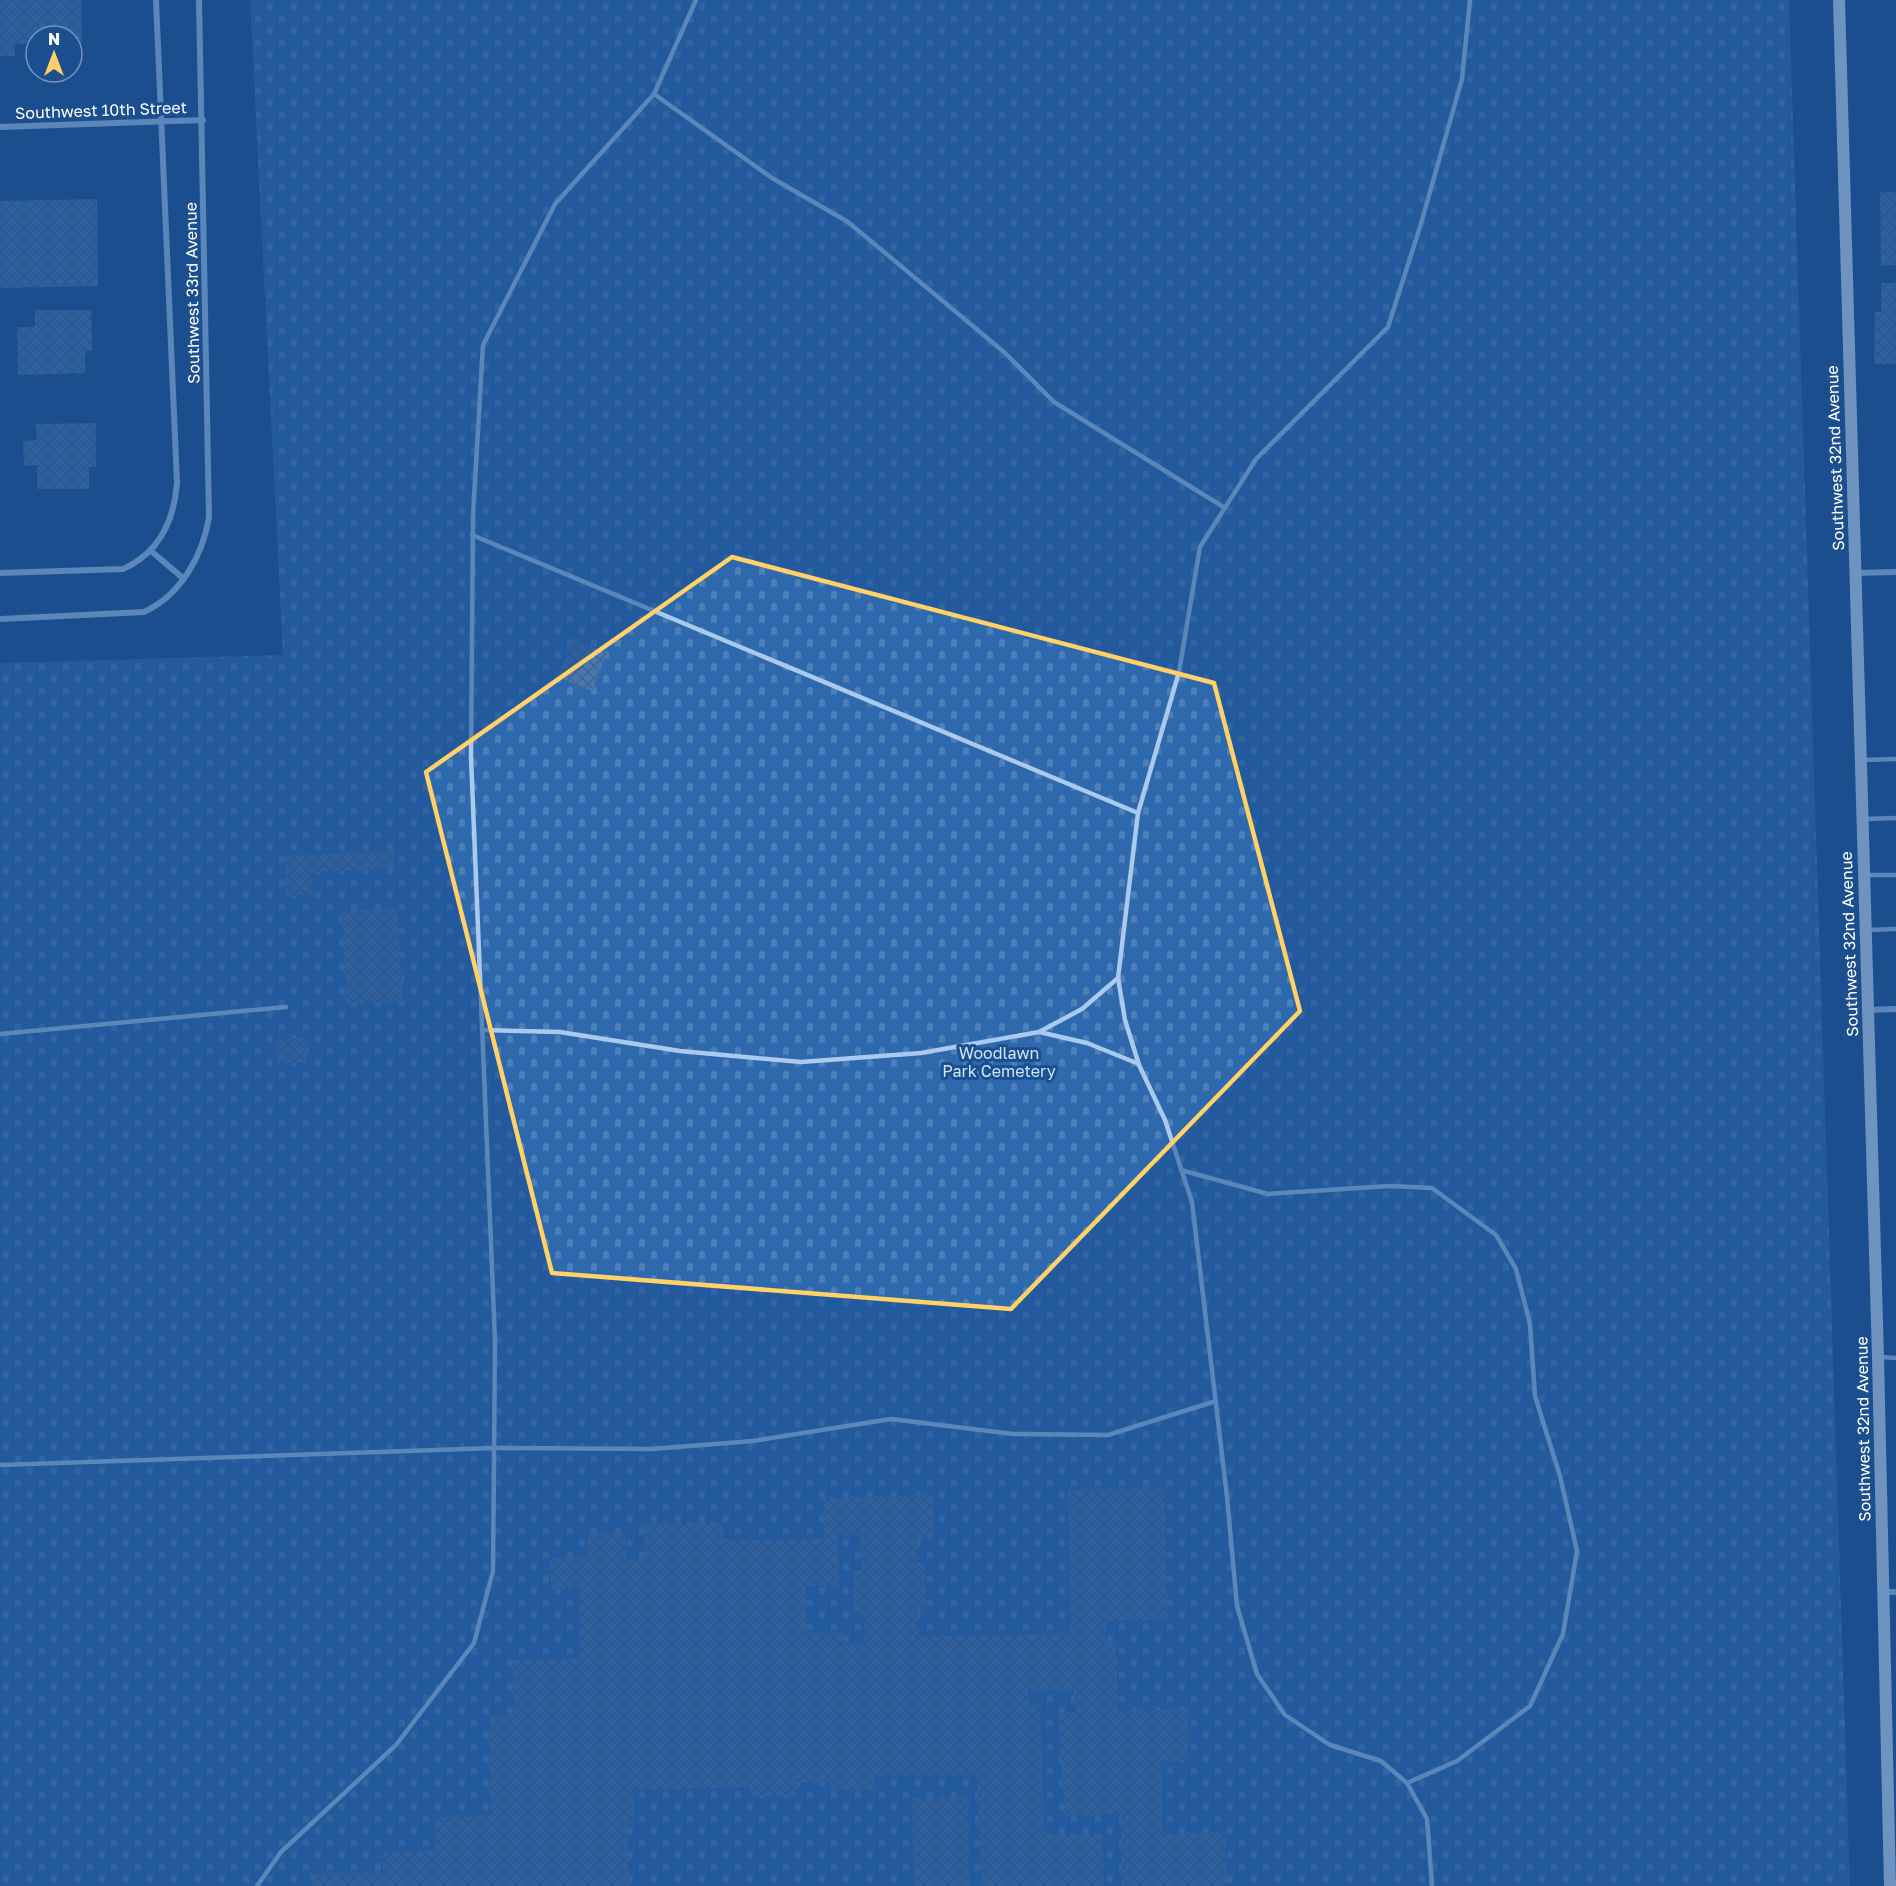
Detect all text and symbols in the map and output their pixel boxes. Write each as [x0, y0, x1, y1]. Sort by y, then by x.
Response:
north arrow [24, 24, 84, 84]
text: N [48, 29, 60, 49]
street label: Southwest 10th Street [15, 97, 187, 123]
street label: Southwest 33rd Avenue [180, 202, 204, 384]
street label: Southwest 32nd Avenue [1822, 365, 1848, 551]
street label: Southwest 32nd Avenue [1836, 851, 1862, 1037]
park label: Woodlawn Park Cemetery [942, 1043, 1056, 1081]
street label: Southwest 32nd Avenue [1851, 1336, 1875, 1522]

